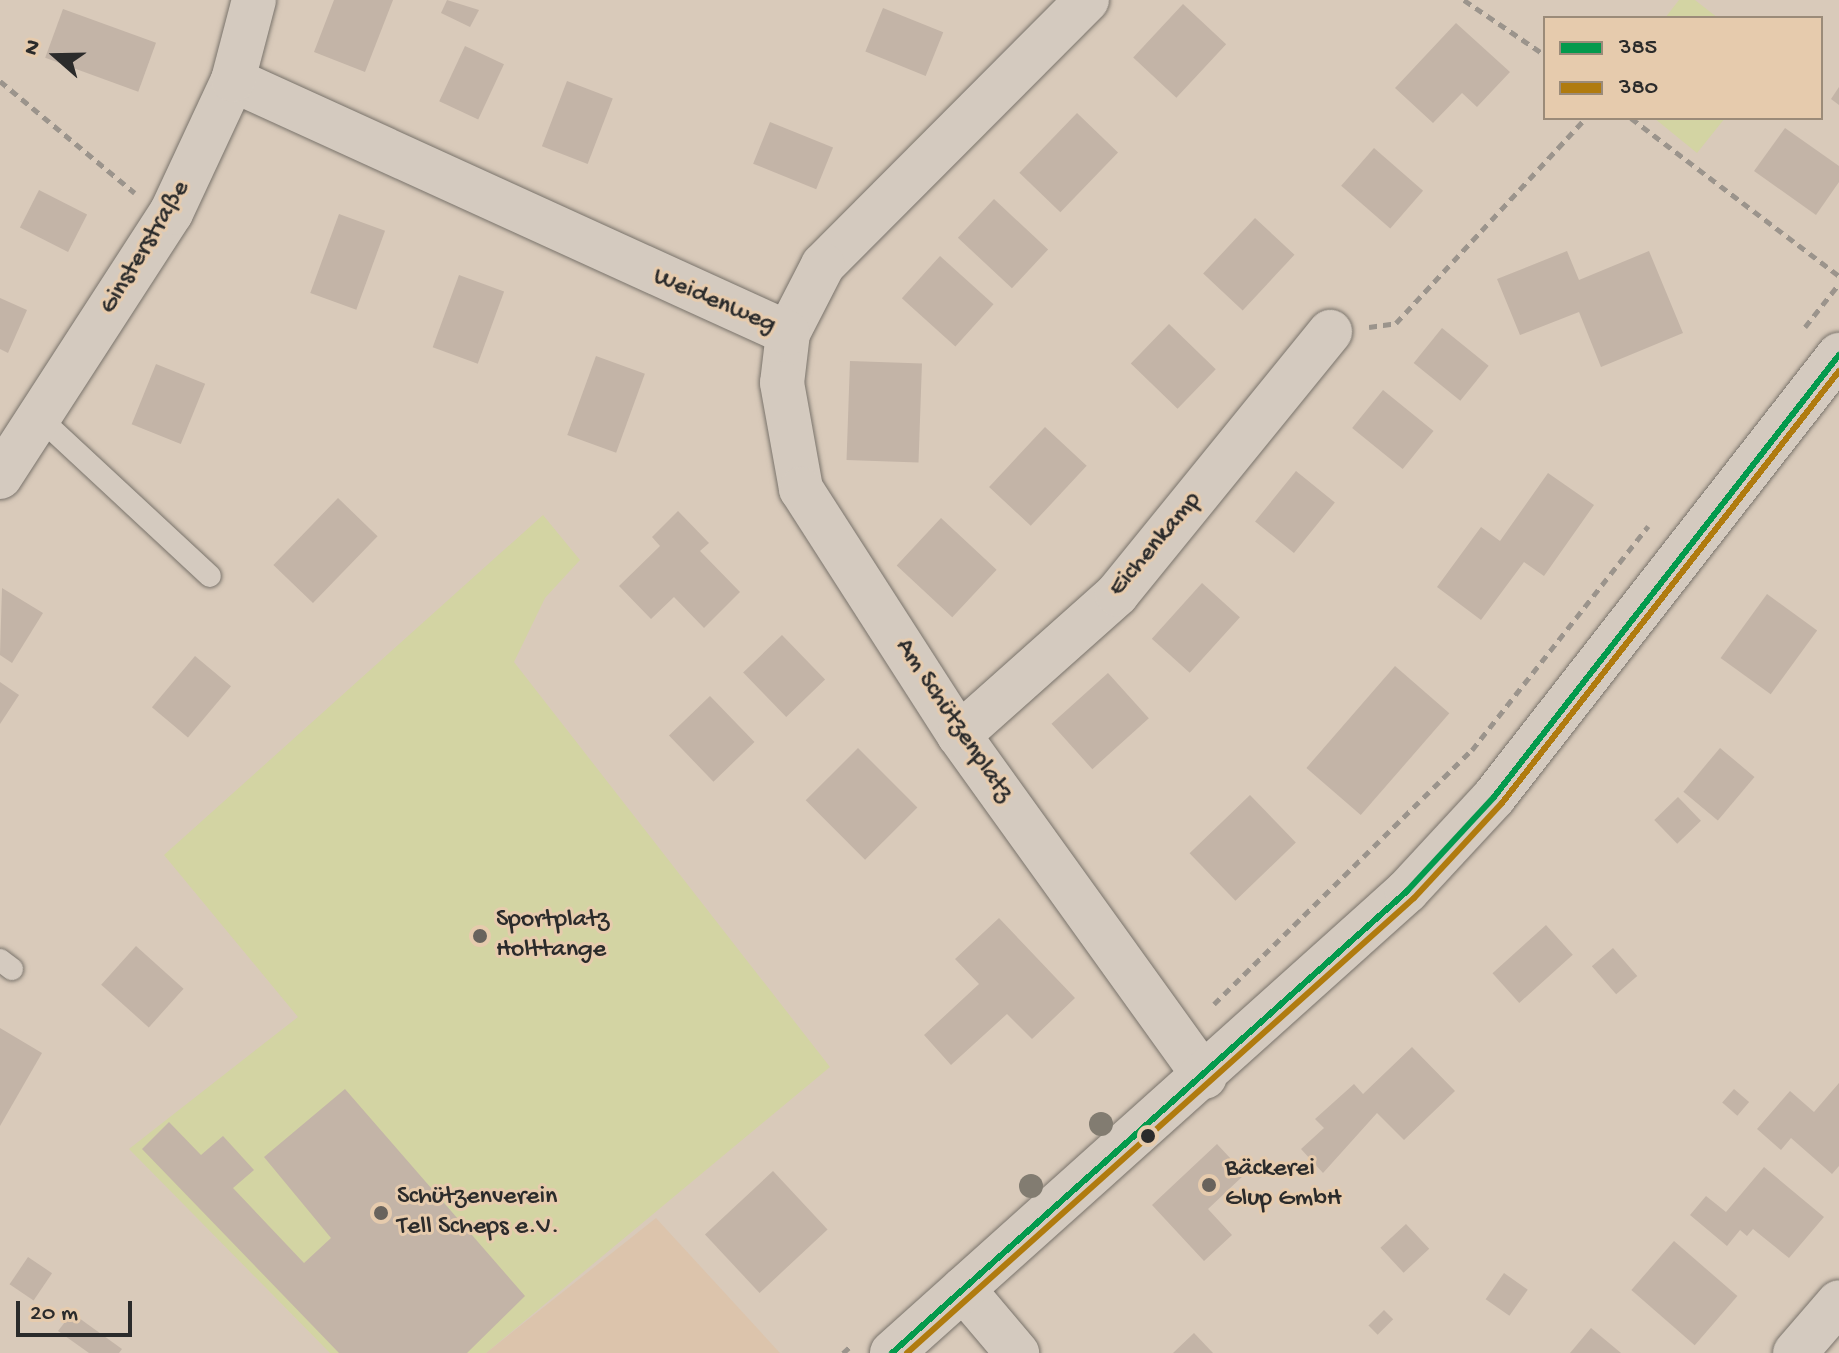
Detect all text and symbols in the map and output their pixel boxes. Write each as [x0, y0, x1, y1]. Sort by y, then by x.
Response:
north arrow [16, 16, 96, 96]
legend [1543, 16, 1823, 120]
text: 385 [1619, 34, 1657, 63]
text: N [19, 37, 48, 59]
text: 380 [1619, 74, 1658, 103]
street label: Ginsterstraße [94, 176, 198, 320]
street label: Weidenweg [648, 262, 780, 342]
street label: Eichenkamp [1103, 486, 1209, 604]
street label: Am Schützenplatz [887, 634, 1019, 808]
place label: Sportplatz Holttange [496, 905, 609, 966]
marker: Sportplatz Holttange [471, 927, 489, 945]
unlabelled marker [1140, 1128, 1156, 1144]
place label: Bäckerei Glup GmbH [1225, 1154, 1342, 1216]
marker: Bäckerei Glup GmbH [1200, 1176, 1218, 1194]
place label: Schützenverein Tell Scheps e.V. [397, 1182, 559, 1244]
marker: Schützenverein Tell Scheps e.V. [372, 1204, 390, 1222]
scale bar [20, 1285, 136, 1335]
text: 20 m [30, 1300, 78, 1329]

